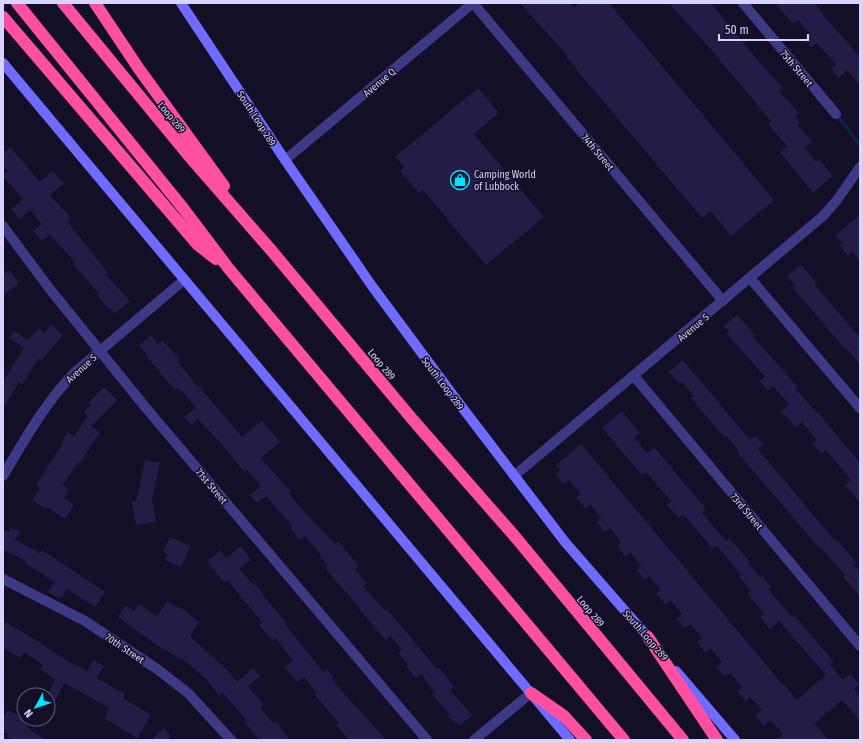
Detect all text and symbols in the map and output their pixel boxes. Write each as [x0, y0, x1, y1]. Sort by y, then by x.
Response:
scale bar [719, 16, 808, 42]
text: 50 m [725, 23, 749, 37]
street label: 75th Street [778, 48, 815, 90]
street label: Avenue Q [361, 65, 399, 100]
street label: South Loop 289 [234, 89, 278, 148]
street label: Loop 289 [155, 100, 188, 136]
street label: 74th Street [578, 132, 616, 174]
shop icon: Camping World of Lubbock [449, 169, 471, 191]
place label: Camping World of Lubbock [474, 169, 536, 193]
street label: Avenue S [675, 311, 712, 344]
street label: Loop 289 [365, 347, 398, 383]
street label: Avenue S [64, 352, 100, 386]
street label: South Loop 289 [418, 355, 466, 412]
street label: 71st Street [193, 467, 230, 507]
street label: 73rd Street [727, 491, 765, 533]
street label: Loop 289 [574, 594, 607, 630]
street label: South Loop 289 [620, 608, 670, 663]
street label: 70th Street [103, 631, 147, 667]
north arrow [16, 687, 56, 727]
text: N [22, 706, 36, 720]

